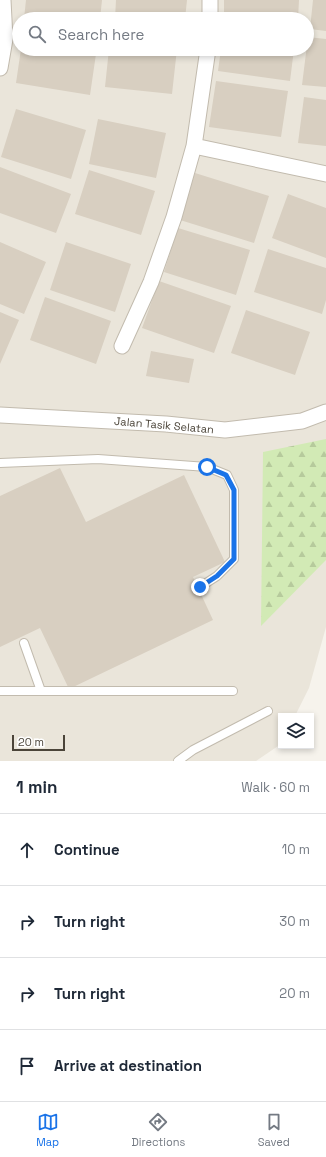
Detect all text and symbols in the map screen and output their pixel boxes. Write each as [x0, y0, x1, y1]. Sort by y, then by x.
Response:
search box [12, 12, 314, 56]
icon: search [26, 23, 48, 45]
text: Search here [58, 25, 144, 44]
street label: Jalan Tasik Selatan [114, 414, 214, 436]
route start [198, 458, 216, 476]
route end [191, 578, 209, 596]
map controls [278, 713, 314, 749]
button: layers [278, 713, 314, 749]
scale bar [12, 733, 65, 752]
text: 20 m [18, 735, 44, 749]
text: 1 min [16, 776, 58, 798]
text: Walk · 60 m [241, 779, 310, 796]
icon: ahead [16, 839, 38, 861]
text: Continue [54, 840, 120, 859]
text: 10 m [282, 841, 310, 858]
icon: right [16, 911, 38, 933]
text: Turn right [54, 912, 125, 931]
text: 30 m [279, 913, 310, 930]
icon: right [16, 983, 38, 1005]
text: Turn right [54, 984, 125, 1003]
text: 20 m [279, 985, 310, 1002]
icon: arrive [16, 1055, 38, 1077]
text: Arrive at destination [54, 1056, 202, 1075]
tab: Map [36, 1111, 59, 1149]
tab: Directions [131, 1111, 185, 1149]
tab: Saved [258, 1111, 290, 1149]

